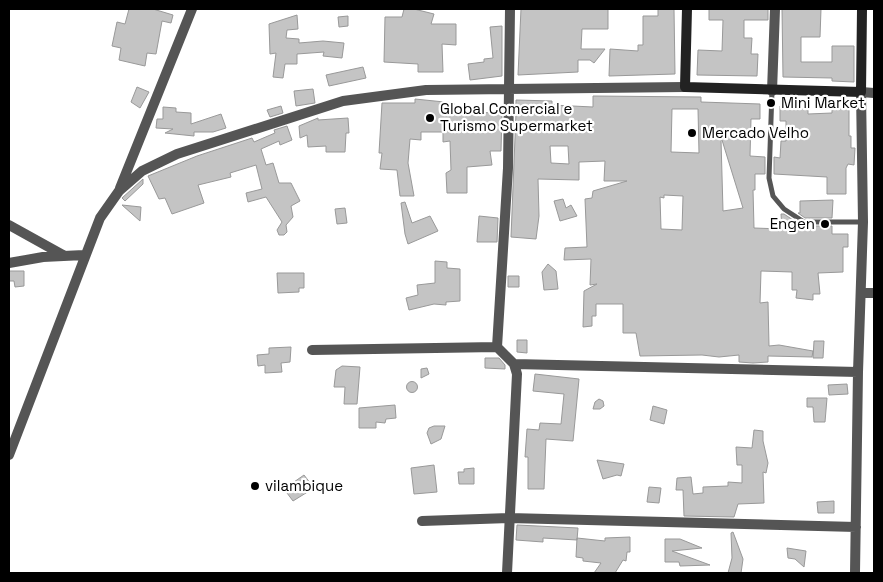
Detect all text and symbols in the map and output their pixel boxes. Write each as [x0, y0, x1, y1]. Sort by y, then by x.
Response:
place label: Mini Market [781, 93, 865, 112]
marker: Mini Market [765, 97, 777, 109]
place label: Global Comercial e Turismo Supermarket [440, 99, 593, 135]
marker: Global Comercial e Turismo Supermarket [424, 112, 436, 124]
place label: Mercado Velho [702, 123, 809, 142]
marker: Mercado Velho [686, 127, 698, 139]
place label: Engen [770, 214, 815, 233]
marker: Engen [819, 218, 831, 230]
place label: vilambique [265, 476, 343, 495]
marker: vilambique [249, 480, 261, 492]

